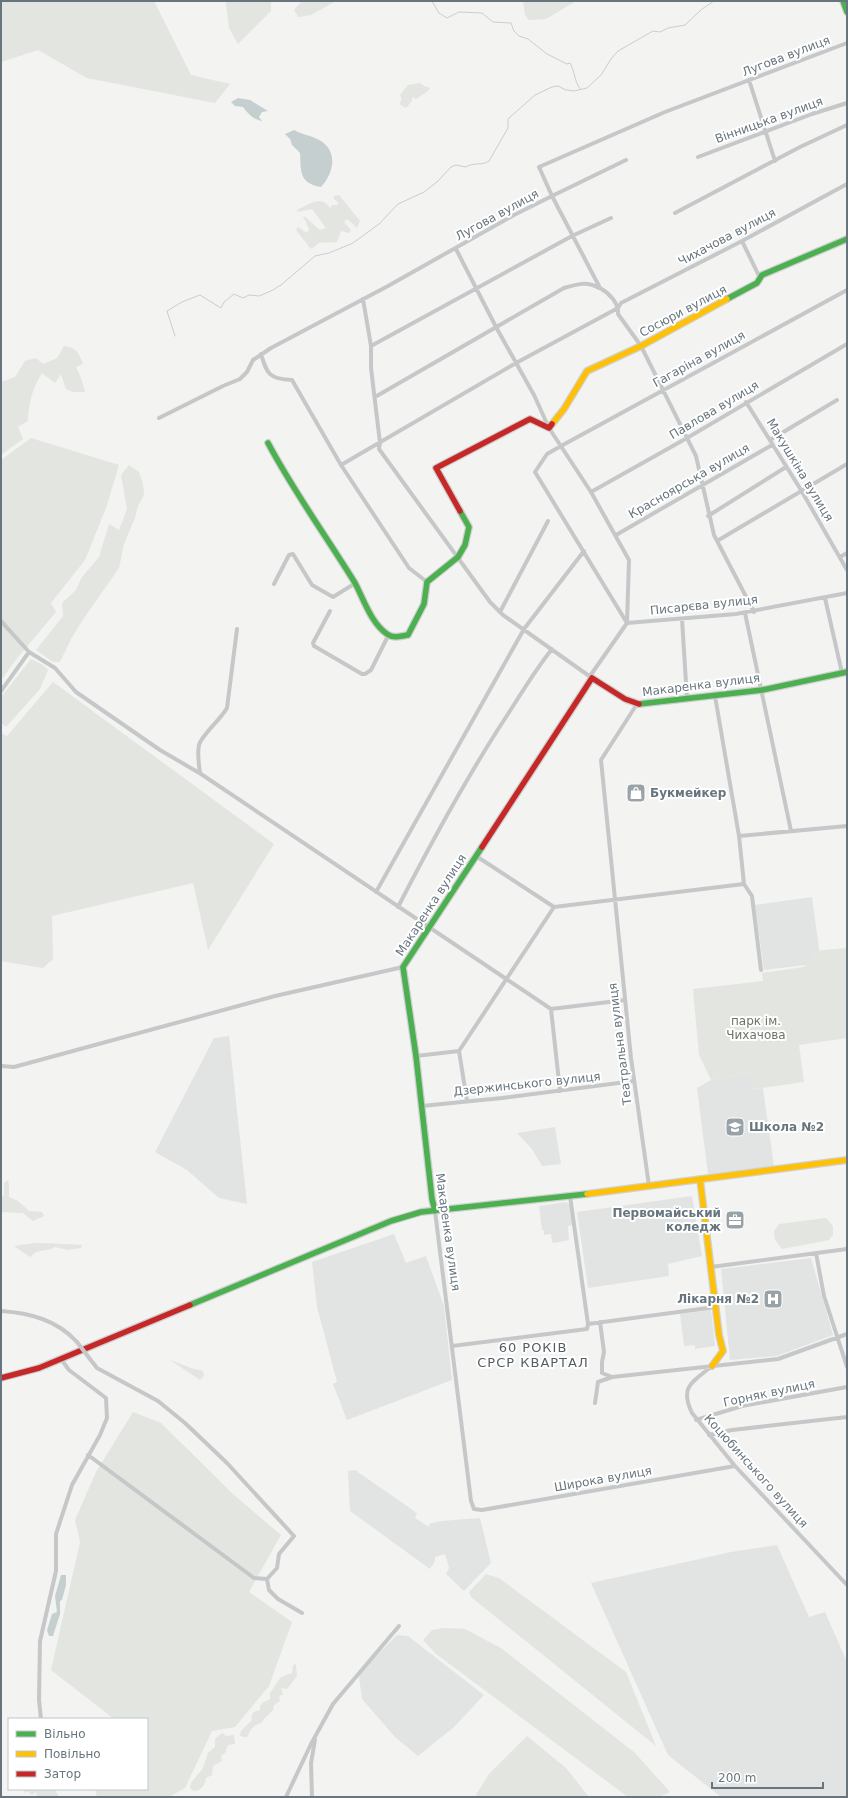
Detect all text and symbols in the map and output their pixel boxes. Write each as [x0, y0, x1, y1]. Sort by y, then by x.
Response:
street label: Лугова вулиця [740, 33, 832, 79]
street label: Вінницька вулиця [713, 94, 825, 146]
street label: Лугова вулиця [453, 186, 541, 244]
street label: Чихачова вулиця [676, 205, 778, 269]
street label: Сосюри вулиця [637, 282, 729, 340]
street label: Гагаріна вулиця [650, 328, 748, 390]
street label: Павлова вулиця [667, 378, 761, 442]
street label: Макушкіна вулиця [764, 416, 836, 524]
street label: Красноярська вулиця [626, 441, 752, 521]
street label: Писарєва вулиця [649, 592, 759, 618]
street label: Макаренка вулиця [641, 671, 761, 699]
shop icon: Букмейкер [625, 782, 647, 804]
place label: Букмейкер [650, 786, 727, 800]
street label: Макаренка вулиця [393, 851, 469, 959]
street label: Театральна вулиця [606, 982, 635, 1107]
park label: парк ім. Чихачова [726, 1014, 786, 1042]
street label: Дзержинського вулиця [453, 1069, 601, 1099]
school or university icon: Школа №2 [724, 1116, 746, 1138]
place label: Школа №2 [749, 1120, 824, 1134]
street label: Макаренка вулиця [433, 1172, 463, 1292]
place label: Первомайський коледж [612, 1206, 721, 1234]
office icon: Первомайський коледж [724, 1209, 746, 1231]
hospital icon: Лікарня №2 [762, 1288, 784, 1310]
place label: Лікарня №2 [677, 1292, 759, 1306]
district label: 60 РОКІВ СРСР КВАРТАЛ [477, 1340, 589, 1370]
street label: Горняк вулиця [722, 1376, 816, 1410]
street label: Коцюбинського вулиця [701, 1411, 811, 1531]
street label: Широка вулиця [553, 1464, 653, 1494]
legend [8, 1718, 148, 1790]
text: Вільно [44, 1727, 86, 1741]
text: Повільно [44, 1747, 101, 1761]
scale bar [712, 1764, 823, 1790]
text: Затор [44, 1767, 81, 1781]
text: 200 m [718, 1771, 756, 1785]

